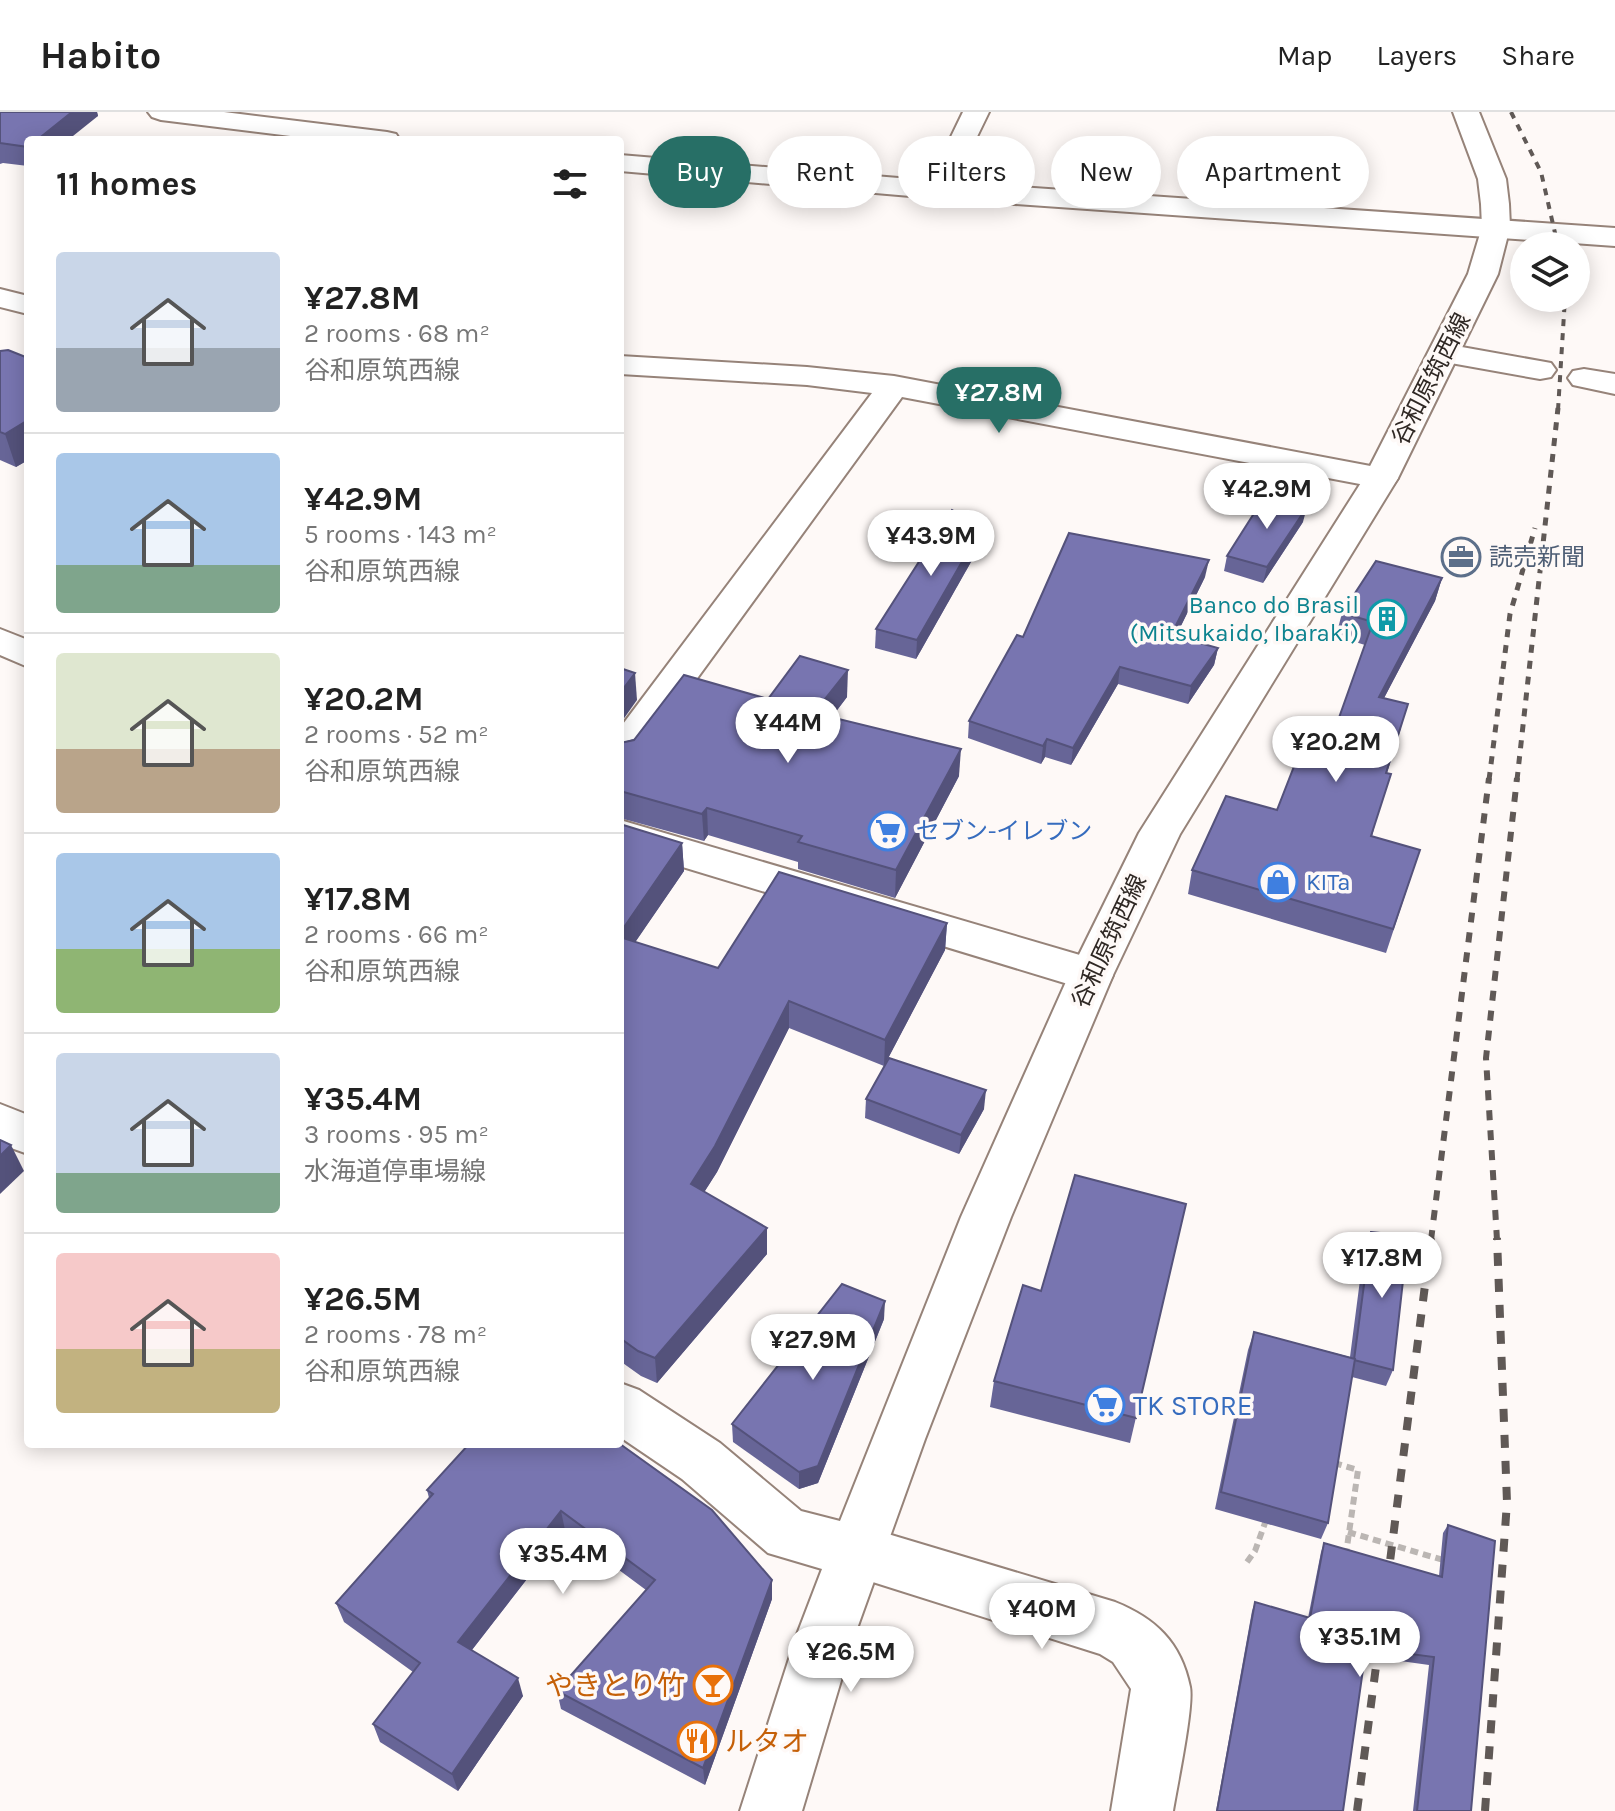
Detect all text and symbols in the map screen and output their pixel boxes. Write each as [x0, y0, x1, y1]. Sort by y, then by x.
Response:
text: Habito [40, 33, 161, 78]
text: Map [1277, 39, 1332, 72]
text: Layers [1376, 39, 1457, 72]
text: Share [1501, 39, 1575, 72]
chip: Buy [648, 136, 751, 208]
chip: Rent [767, 136, 882, 208]
chip: Filters [898, 136, 1035, 208]
chip: New [1051, 136, 1161, 208]
chip: Apartment [1177, 136, 1369, 208]
icon: filters [548, 162, 592, 206]
text: 11 homes [56, 164, 198, 204]
map controls [1510, 232, 1590, 312]
button: layers [1510, 232, 1590, 312]
text: ¥27.8M [304, 278, 420, 318]
icon: home [120, 284, 216, 380]
street label: 谷和原筑西線 [1386, 308, 1476, 450]
text: 2 rooms · 68 m² [304, 318, 490, 349]
text: 谷和原筑西線 [304, 355, 460, 386]
pin: ¥27.8M [934, 367, 1064, 435]
text: ¥27.8M [954, 377, 1044, 408]
pin: ¥42.9M [1202, 463, 1332, 531]
text: ¥42.9M [1222, 473, 1312, 504]
text: ¥42.9M [304, 479, 423, 519]
icon: home [120, 485, 216, 581]
pin: ¥43.9M [866, 510, 996, 578]
text: 5 rooms · 143 m² [304, 519, 497, 550]
text: ¥43.9M [885, 520, 977, 551]
office icon: 読売新聞 [1440, 536, 1482, 578]
place label: 読売新聞 [1489, 543, 1585, 571]
text: 谷和原筑西線 [304, 556, 460, 587]
place label: Banco do Brasil (Mitsukaido, Ibaraki) [1130, 591, 1359, 647]
building icon: Banco do Brasil (Mitsukaido, Ibaraki) [1366, 598, 1408, 640]
text: ¥20.2M [304, 679, 424, 719]
icon: home [120, 685, 216, 781]
pin: ¥44M [741, 697, 835, 765]
text: ¥44M [754, 707, 822, 738]
pin: ¥20.2M [1271, 716, 1401, 784]
text: 2 rooms · 52 m² [304, 719, 489, 750]
text: ¥20.2M [1290, 726, 1382, 757]
text: 谷和原筑西線 [304, 756, 460, 787]
supermarket icon: セブン-イレブン [867, 810, 909, 852]
place label: セブン-イレブン [916, 817, 1092, 845]
shop icon: KITa [1257, 861, 1299, 903]
place label: KITa [1306, 868, 1350, 896]
street label: 谷和原筑西線 [1066, 870, 1152, 1012]
text: ¥17.8M [304, 879, 412, 919]
icon: home [120, 885, 216, 981]
text: 2 rooms · 66 m² [304, 919, 489, 950]
text: 谷和原筑西線 [304, 956, 460, 987]
text: ¥35.4M [304, 1079, 422, 1119]
icon: home [120, 1085, 216, 1181]
text: 3 rooms · 95 m² [304, 1119, 489, 1150]
text: 水海道停車場線 [304, 1156, 486, 1187]
pin: ¥17.8M [1317, 1232, 1447, 1300]
text: ¥17.8M [1341, 1242, 1423, 1273]
text: ¥26.5M [304, 1279, 422, 1319]
icon: home [120, 1285, 216, 1381]
pin: ¥27.9M [748, 1314, 878, 1382]
text: 2 rooms · 78 m² [304, 1319, 487, 1350]
text: ¥27.9M [769, 1324, 857, 1355]
text: 谷和原筑西線 [304, 1356, 460, 1387]
supermarket icon: TK STORE [1084, 1384, 1126, 1426]
place label: TK STORE [1133, 1389, 1253, 1422]
pin: ¥35.4M [498, 1528, 628, 1596]
text: ¥35.4M [518, 1538, 608, 1569]
pin: ¥40M [995, 1583, 1089, 1651]
text: ¥40M [1007, 1593, 1077, 1624]
pin: ¥35.1M [1295, 1611, 1425, 1679]
text: ¥35.1M [1318, 1621, 1402, 1652]
pin: ¥26.5M [786, 1626, 916, 1694]
text: ¥26.5M [806, 1636, 896, 1667]
bar icon: やきとり竹 [692, 1664, 734, 1706]
place label: やきとり竹 [545, 1669, 685, 1702]
restaurant icon: ルタオ [676, 1720, 718, 1762]
place label: ルタオ [725, 1725, 809, 1758]

